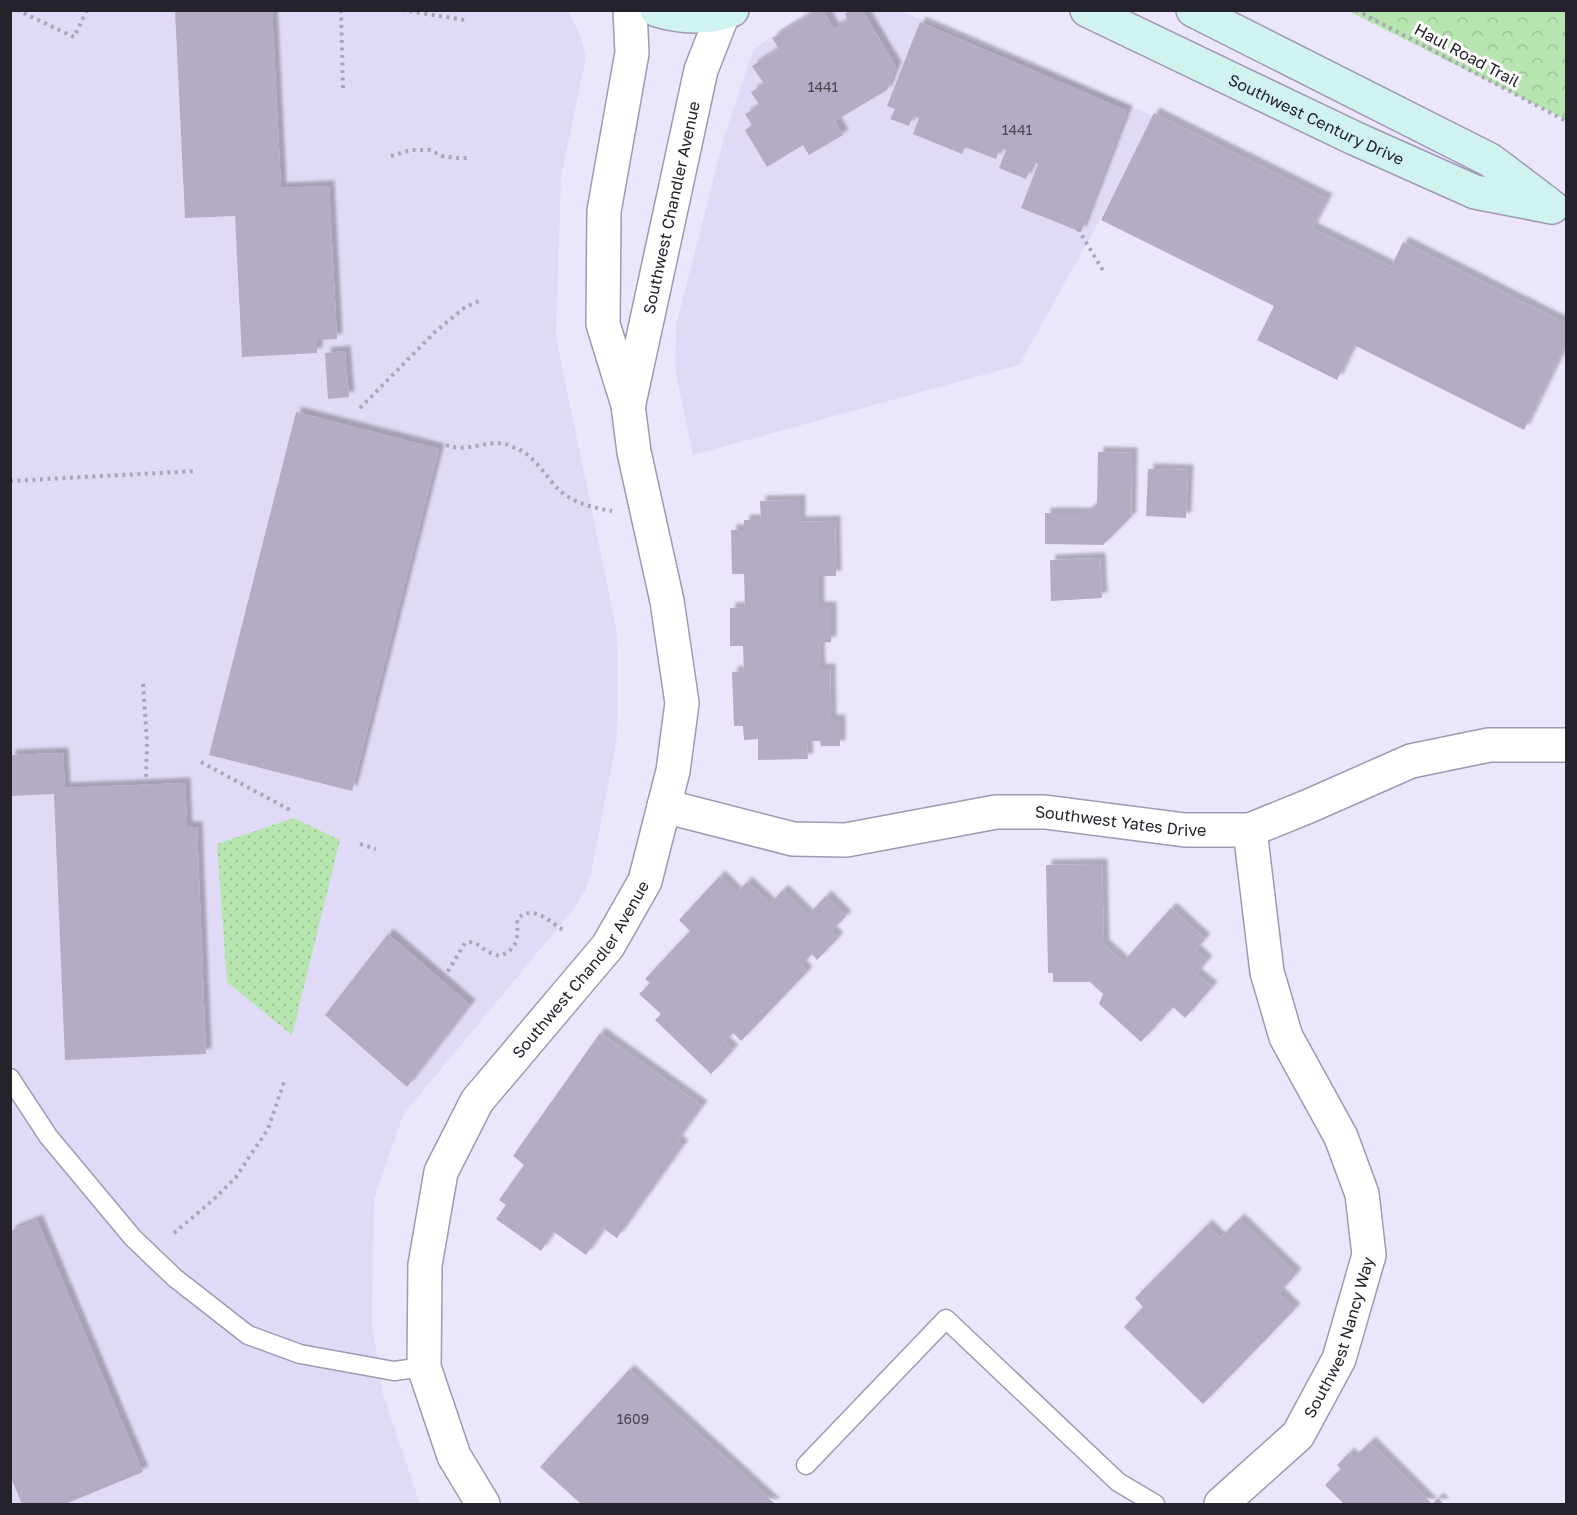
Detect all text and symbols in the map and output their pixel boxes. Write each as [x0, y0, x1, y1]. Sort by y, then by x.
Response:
street label: Haul Road Trail [1411, 19, 1523, 91]
street label: Southwest Century Drive [1225, 69, 1407, 169]
house number: 1441 [808, 78, 839, 95]
street label: Southwest Chandler Avenue [639, 99, 704, 316]
house number: 1441 [1002, 121, 1033, 138]
street label: Southwest Yates Drive [1035, 802, 1206, 840]
street label: Southwest Chandler Avenue [508, 877, 653, 1062]
street label: Southwest Nancy Way [1299, 1254, 1378, 1421]
house number: 1609 [617, 1410, 649, 1427]

